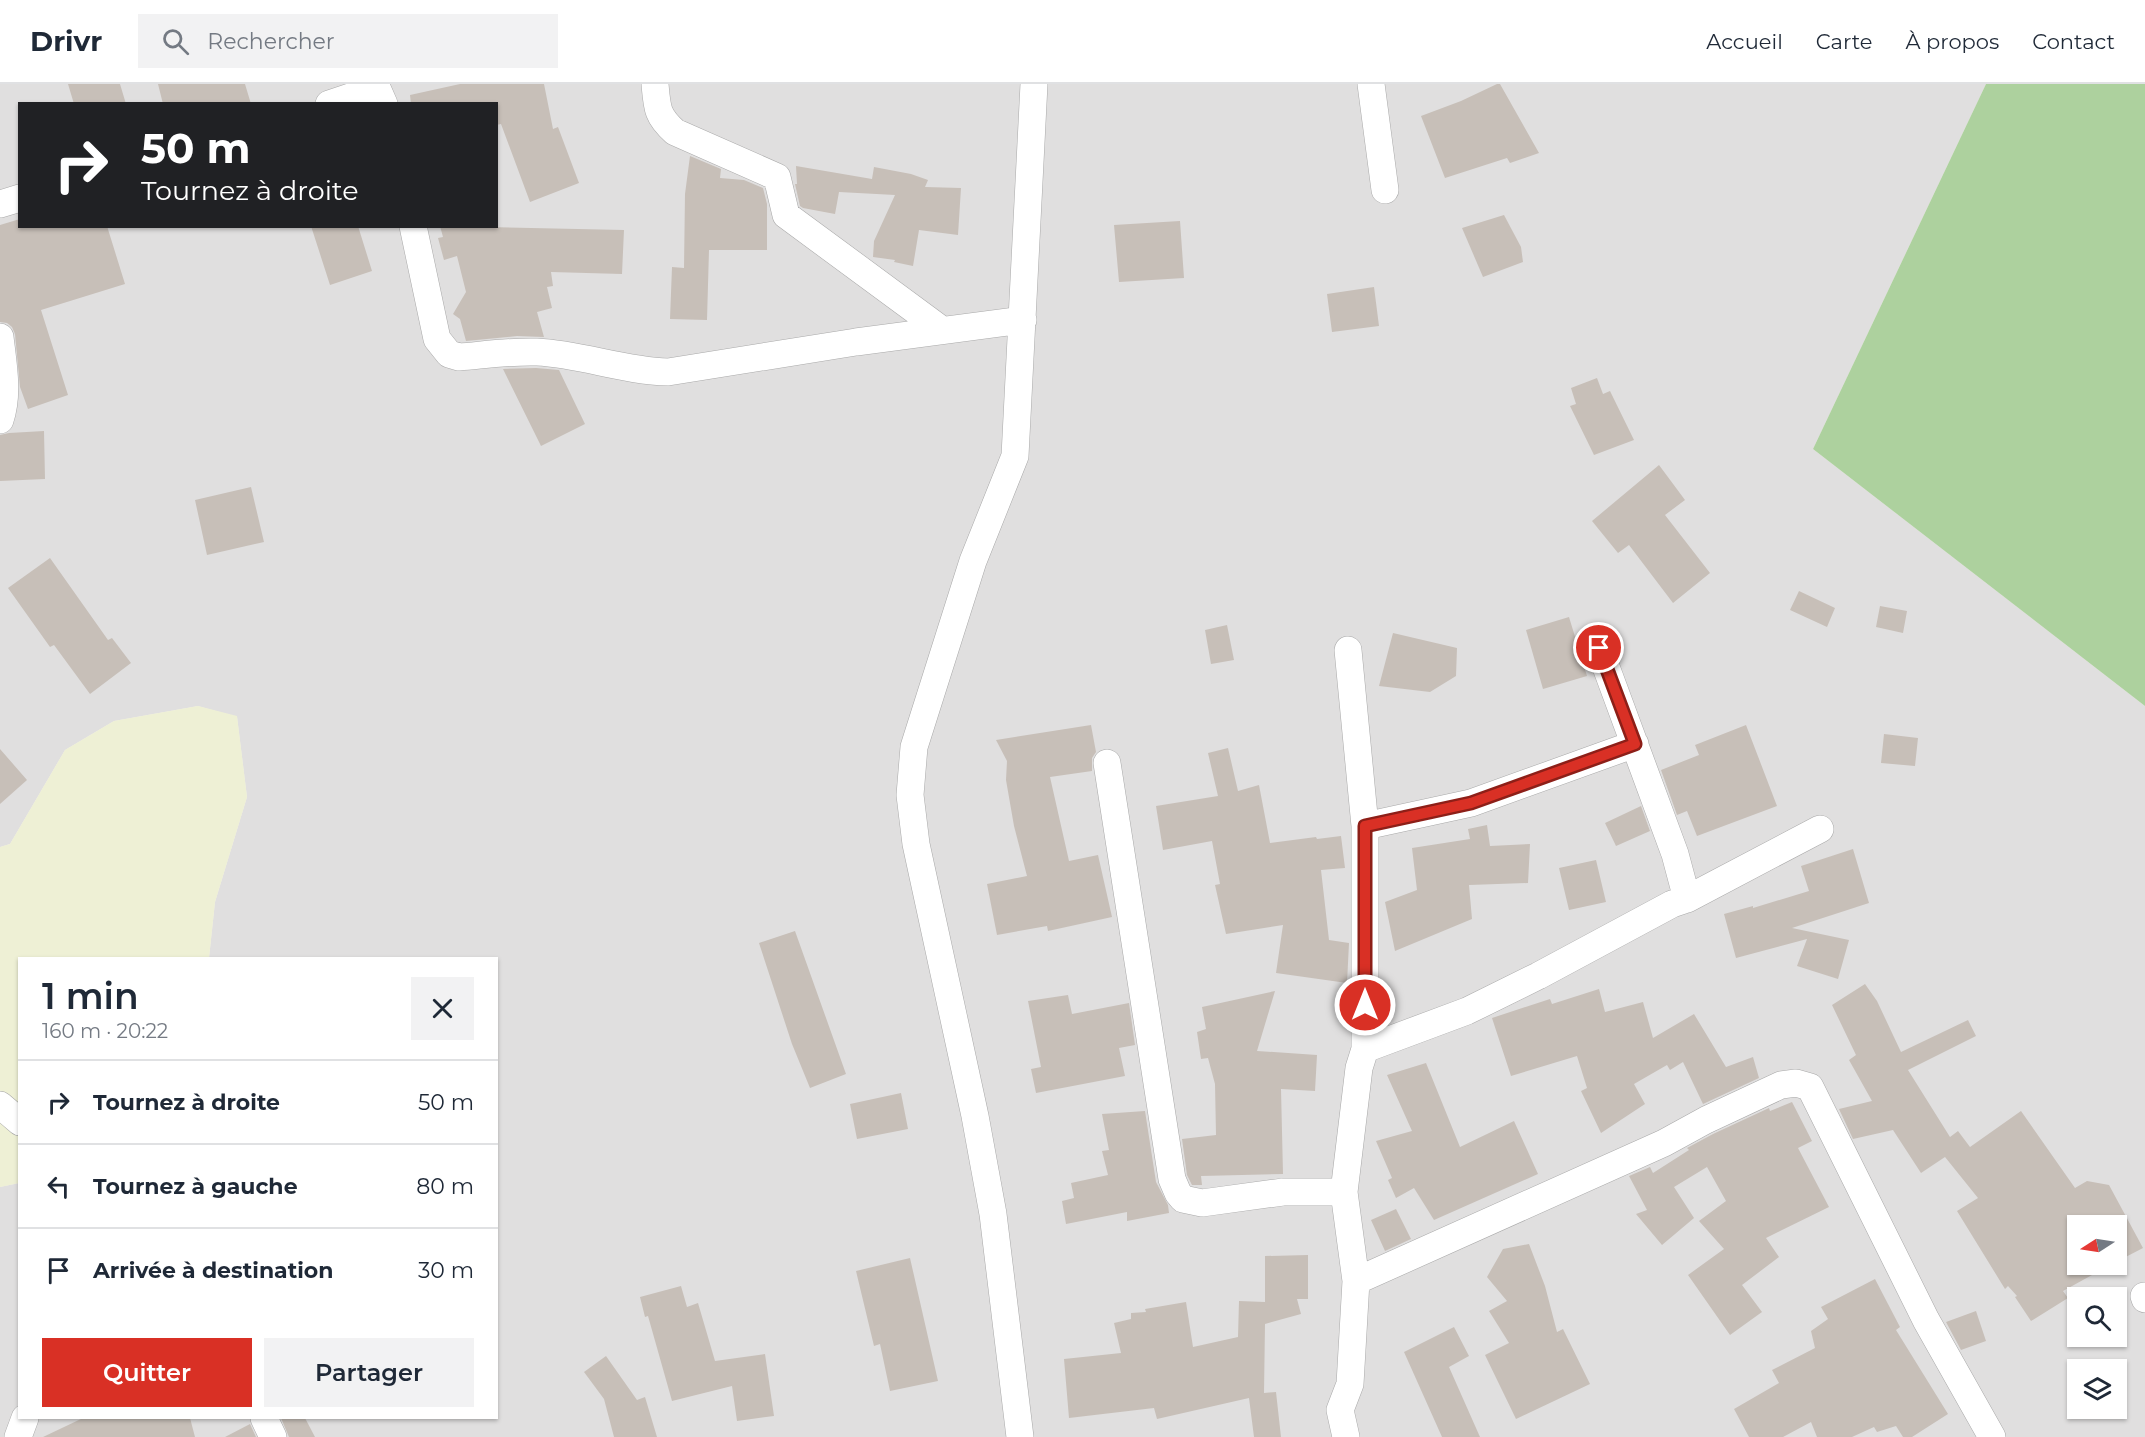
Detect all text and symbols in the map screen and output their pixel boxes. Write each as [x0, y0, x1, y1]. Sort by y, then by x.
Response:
search box [138, 14, 558, 68]
text: Drivr [30, 24, 102, 58]
icon: search [159, 25, 192, 58]
text: Rechercher [207, 28, 335, 55]
text: Accueil [1706, 29, 1783, 54]
text: Carte [1816, 29, 1872, 54]
text: À propos [1905, 29, 1999, 54]
text: Contact [2032, 29, 2115, 54]
text: 50 m [141, 122, 250, 174]
icon: right [42, 126, 120, 204]
text: Tournez à droite [141, 174, 359, 207]
pin [1573, 622, 1624, 673]
icon: arrive [1582, 631, 1615, 664]
position arrow [1333, 973, 1397, 1037]
text: 1 min [42, 974, 139, 1018]
button: close [411, 977, 474, 1040]
text: 160 m · 20:22 [42, 1019, 168, 1043]
icon: right [42, 1086, 75, 1119]
text: Tournez à droite [93, 1089, 280, 1116]
text: 50 m [418, 1089, 474, 1116]
icon: left [42, 1170, 75, 1203]
text: Tournez à gauche [93, 1173, 298, 1200]
text: 80 m [416, 1173, 474, 1200]
north arrow [2067, 1215, 2127, 1275]
map controls [2067, 1215, 2127, 1419]
icon: arrive [42, 1254, 75, 1287]
text: Arrivée à destination [93, 1257, 333, 1284]
text: 30 m [418, 1257, 474, 1284]
button: search [2067, 1287, 2127, 1347]
button: Quitter [42, 1338, 252, 1407]
button: Partager [264, 1338, 474, 1407]
button: layers [2067, 1359, 2127, 1419]

